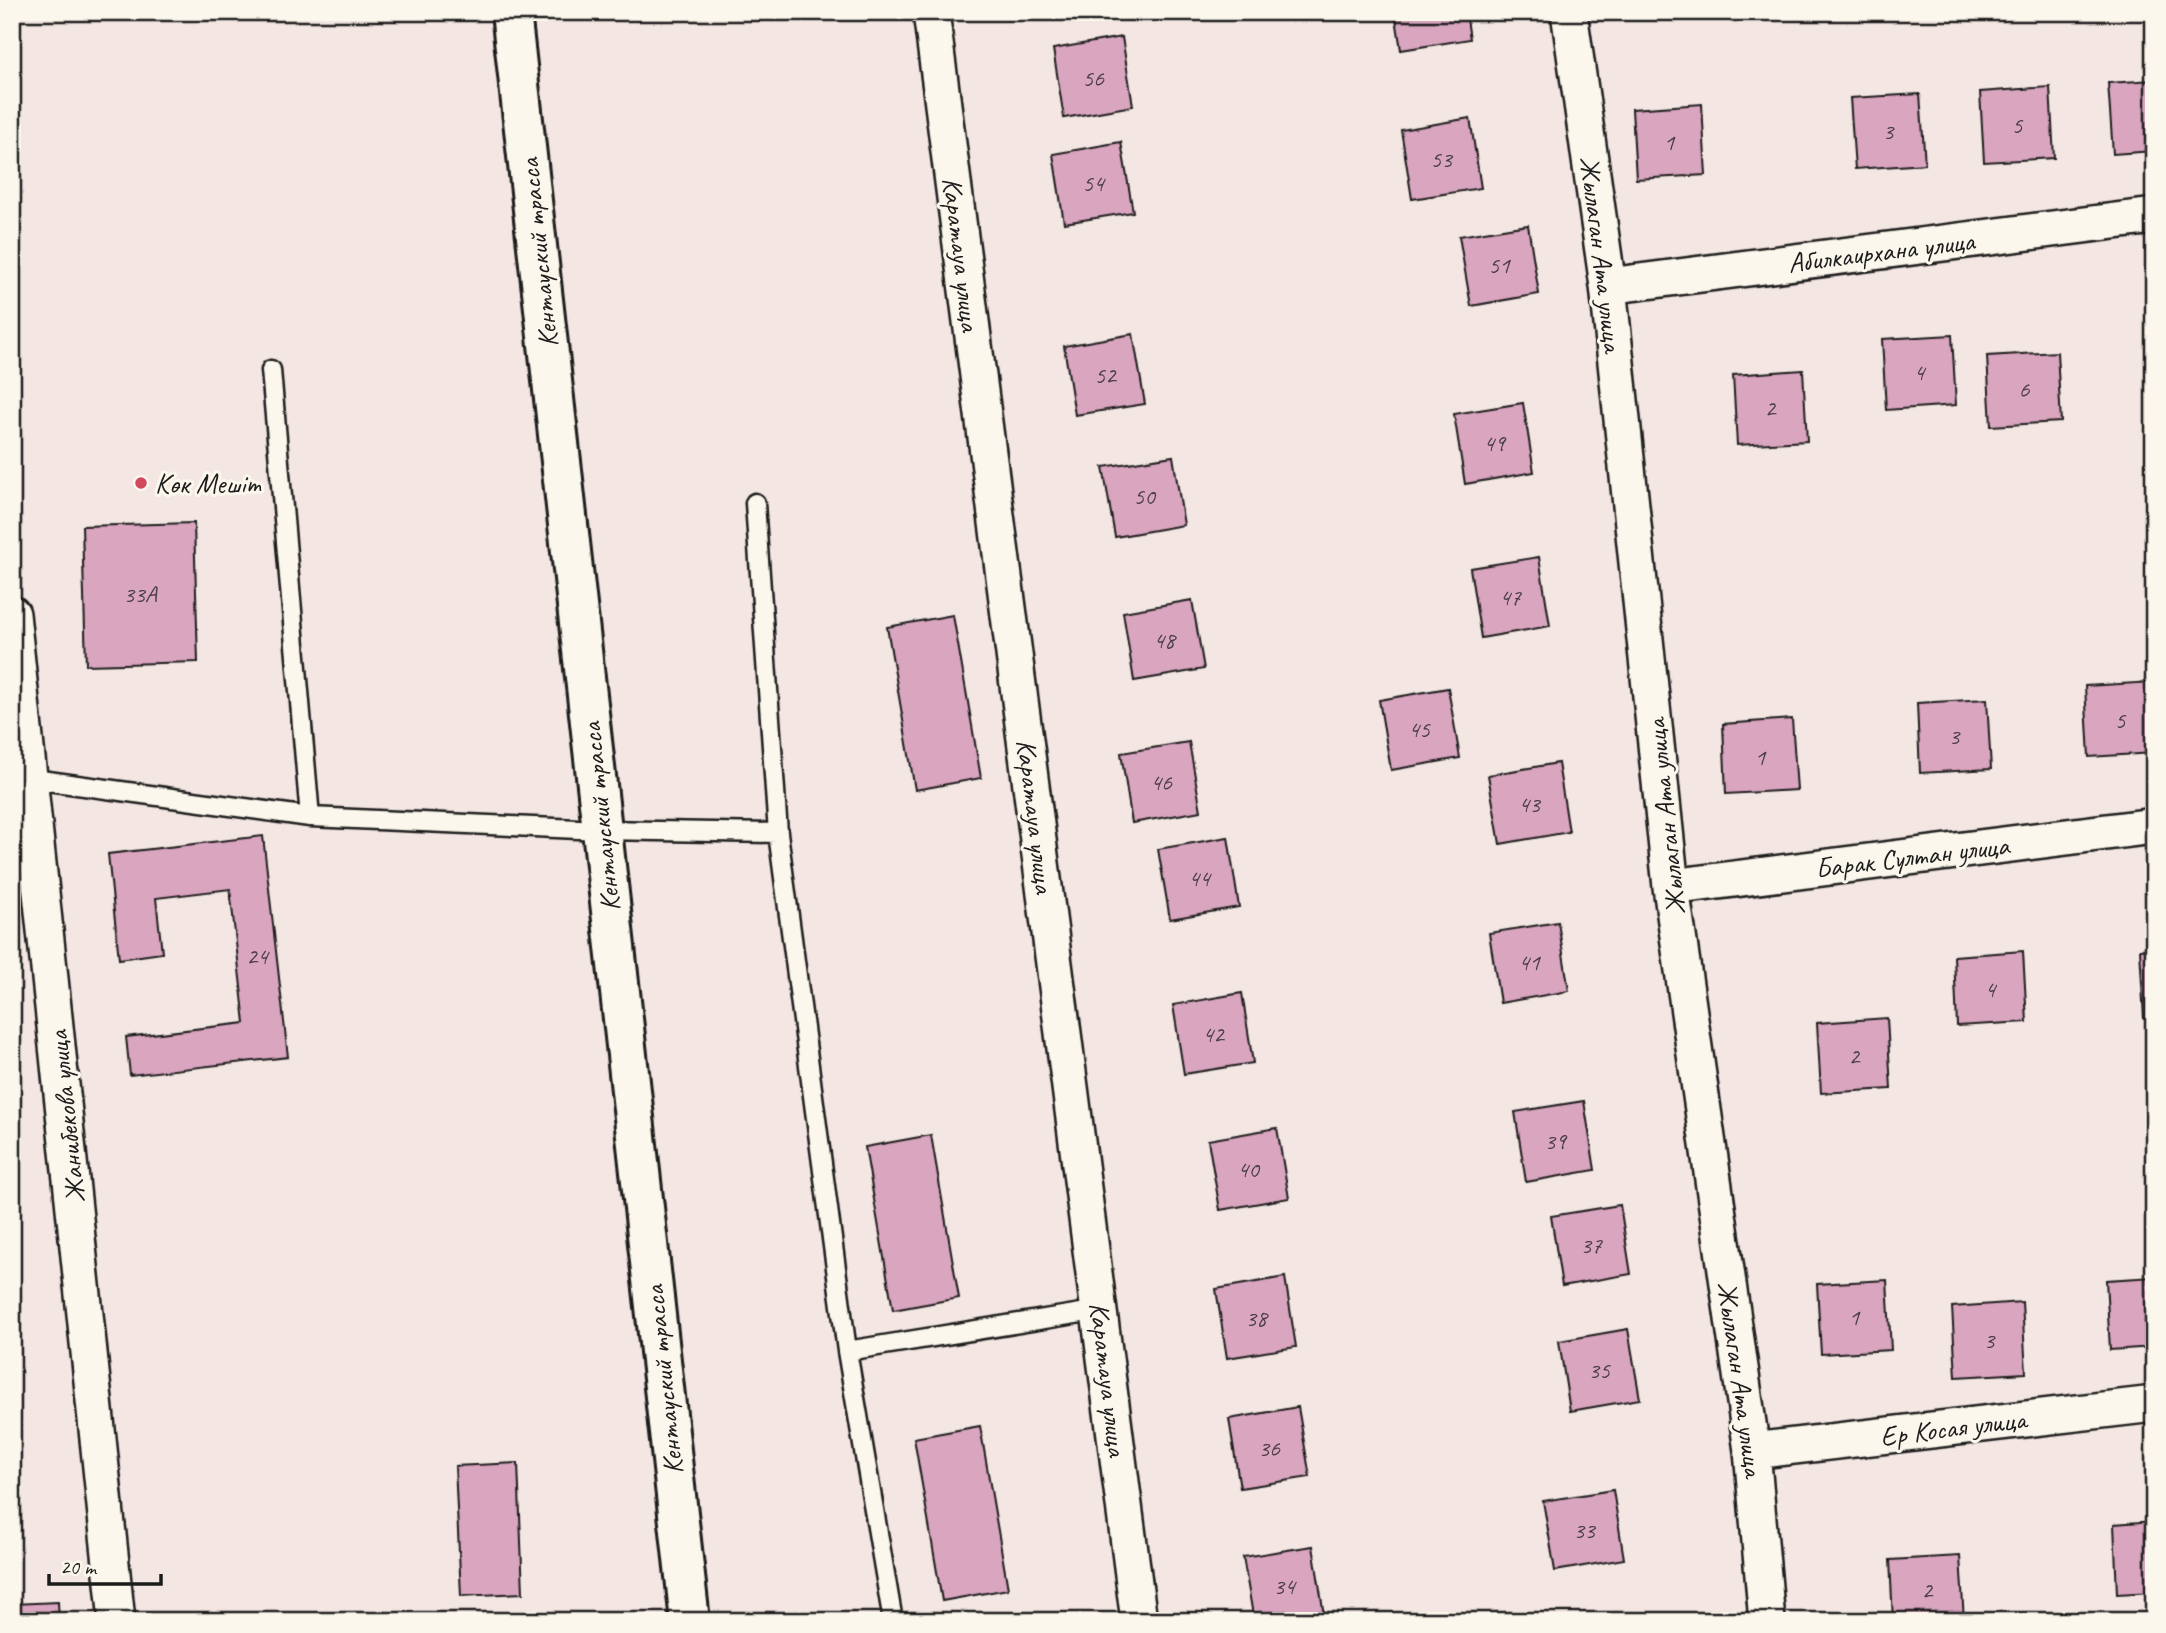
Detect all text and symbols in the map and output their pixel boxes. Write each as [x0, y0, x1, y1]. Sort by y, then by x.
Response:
house number: 56 [1082, 63, 1105, 93]
house number: 5 [2012, 110, 2024, 140]
house number: 3 [1883, 116, 1896, 146]
house number: 1 [1664, 127, 1676, 157]
house number: 53 [1430, 144, 1454, 174]
street label: Жылаган Ата улица [1572, 154, 1631, 356]
street label: Кентауский трасса [511, 155, 566, 349]
house number: 54 [1082, 168, 1106, 198]
street label: Каратауа улица [935, 175, 989, 335]
street label: Абилкаирхана улица [1786, 222, 1978, 280]
house number: 51 [1488, 250, 1511, 280]
house number: 4 [1914, 357, 1927, 387]
house number: 52 [1094, 360, 1118, 390]
house number: 6 [2019, 374, 2031, 404]
house number: 2 [1765, 393, 1778, 423]
house number: 49 [1483, 428, 1507, 458]
place label: Көк Мешіт [155, 466, 261, 501]
marker: Көк Мешіт [133, 475, 149, 491]
house number: 50 [1133, 481, 1157, 511]
house number: 33А [123, 579, 158, 609]
house number: 47 [1499, 582, 1522, 612]
house number: 48 [1153, 625, 1177, 655]
house number: 5 [2115, 705, 2127, 735]
house number: 45 [1408, 714, 1431, 744]
street label: Жылаган Ата улица [1638, 715, 1693, 917]
street label: Кентауский трасса [573, 719, 628, 913]
house number: 3 [1949, 721, 1962, 751]
street label: Каратауа улица [1009, 737, 1063, 897]
house number: 1 [1755, 742, 1767, 772]
house number: 46 [1150, 767, 1173, 797]
house number: 43 [1518, 789, 1542, 819]
street label: Барак Султан улица [1813, 827, 2013, 886]
house number: 44 [1188, 863, 1212, 893]
house number: 24 [246, 941, 270, 971]
house number: 41 [1518, 947, 1541, 977]
house number: 4 [1985, 974, 1998, 1004]
house number: 42 [1202, 1019, 1226, 1049]
street label: Жанибекова улица [40, 1027, 93, 1205]
house number: 2 [1849, 1041, 1862, 1071]
house number: 39 [1544, 1126, 1568, 1156]
house number: 40 [1237, 1154, 1261, 1184]
house number: 37 [1580, 1230, 1603, 1260]
street label: Жылаган Ата улица [1709, 1279, 1772, 1481]
street label: Кентауский трасса [636, 1282, 691, 1476]
street label: Каратауа улица [1082, 1300, 1136, 1460]
house number: 1 [1849, 1302, 1861, 1332]
house number: 38 [1245, 1303, 1269, 1333]
house number: 3 [1984, 1325, 1997, 1355]
house number: 35 [1588, 1355, 1611, 1385]
street label: Ер Косая улица [1878, 1401, 2030, 1454]
house number: 36 [1258, 1433, 1281, 1463]
house number: 33 [1573, 1515, 1597, 1545]
scale bar [49, 1542, 161, 1586]
text: 20 m [60, 1554, 98, 1580]
house number: 34 [1273, 1571, 1297, 1601]
house number: 2 [1922, 1575, 1935, 1605]

